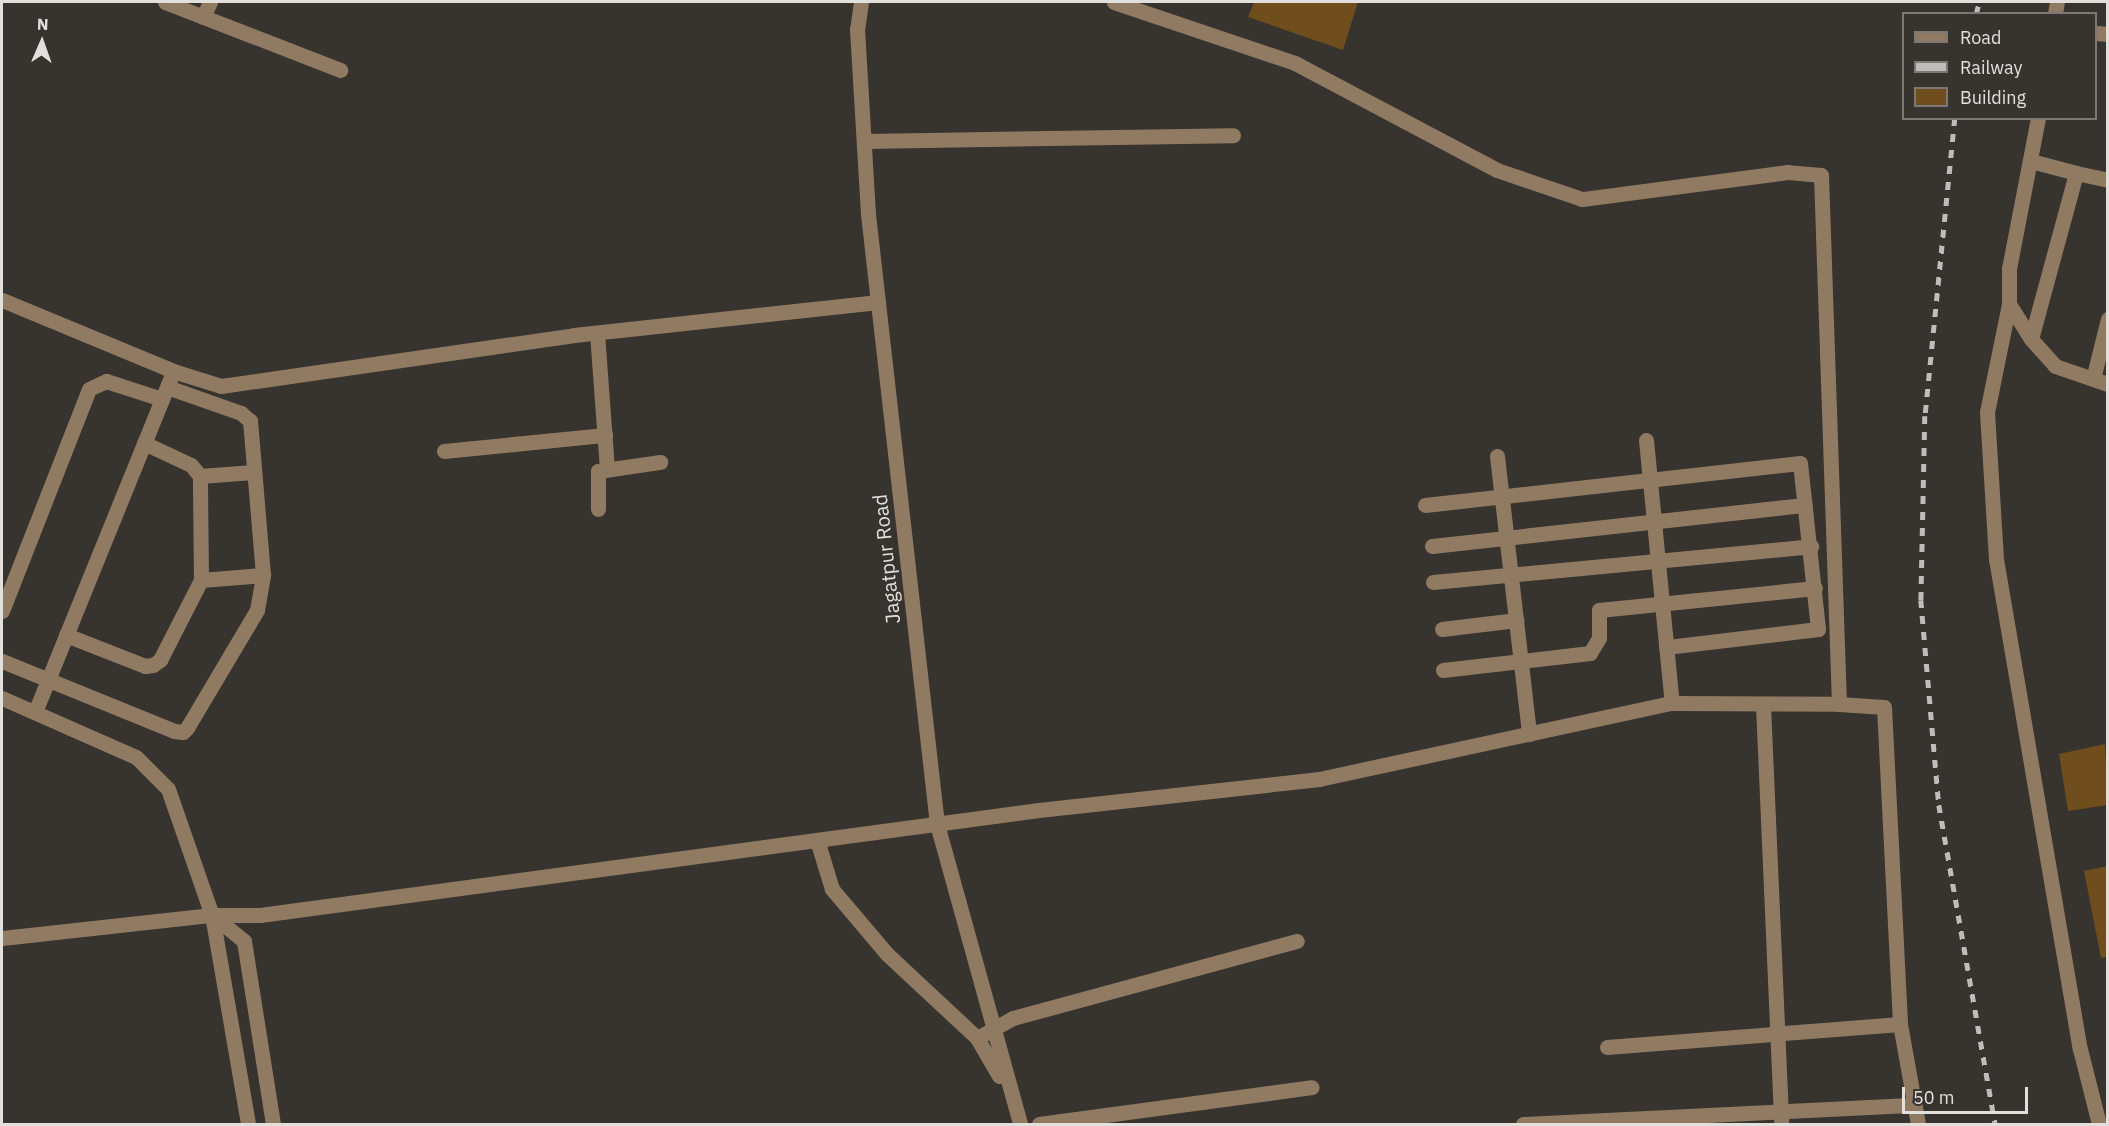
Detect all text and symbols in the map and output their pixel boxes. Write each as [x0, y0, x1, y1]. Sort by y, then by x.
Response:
north arrow [12, 12, 72, 72]
legend [1902, 12, 2097, 120]
text: N [36, 14, 49, 34]
text: Road [1960, 26, 2001, 49]
text: Railway [1960, 56, 2022, 79]
text: Building [1960, 86, 2026, 109]
street label: Jagatpur Road [867, 493, 905, 625]
scale bar [1905, 1075, 2031, 1113]
text: 50 m [1913, 1086, 1955, 1109]

